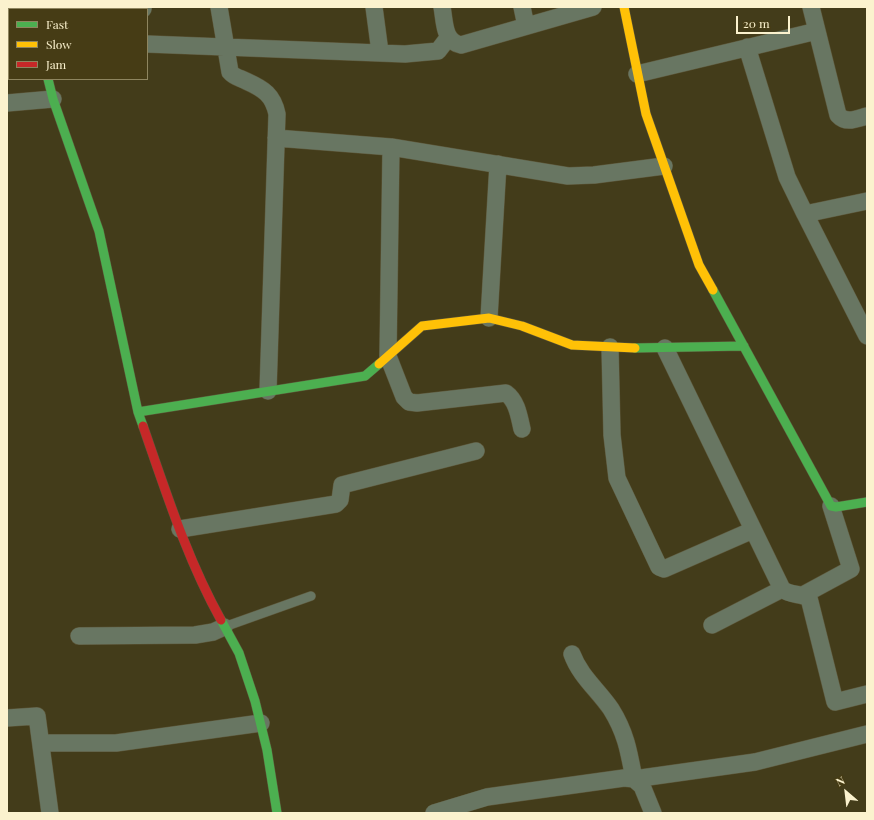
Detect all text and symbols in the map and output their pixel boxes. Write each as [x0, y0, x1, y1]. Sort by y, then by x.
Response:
legend [8, 8, 148, 80]
scale bar [738, 8, 792, 34]
text: 20 m [743, 15, 770, 31]
text: Fast [46, 16, 68, 32]
text: Slow [46, 36, 72, 52]
text: Jam [46, 56, 66, 72]
north arrow [826, 772, 866, 812]
text: N [833, 772, 847, 789]

